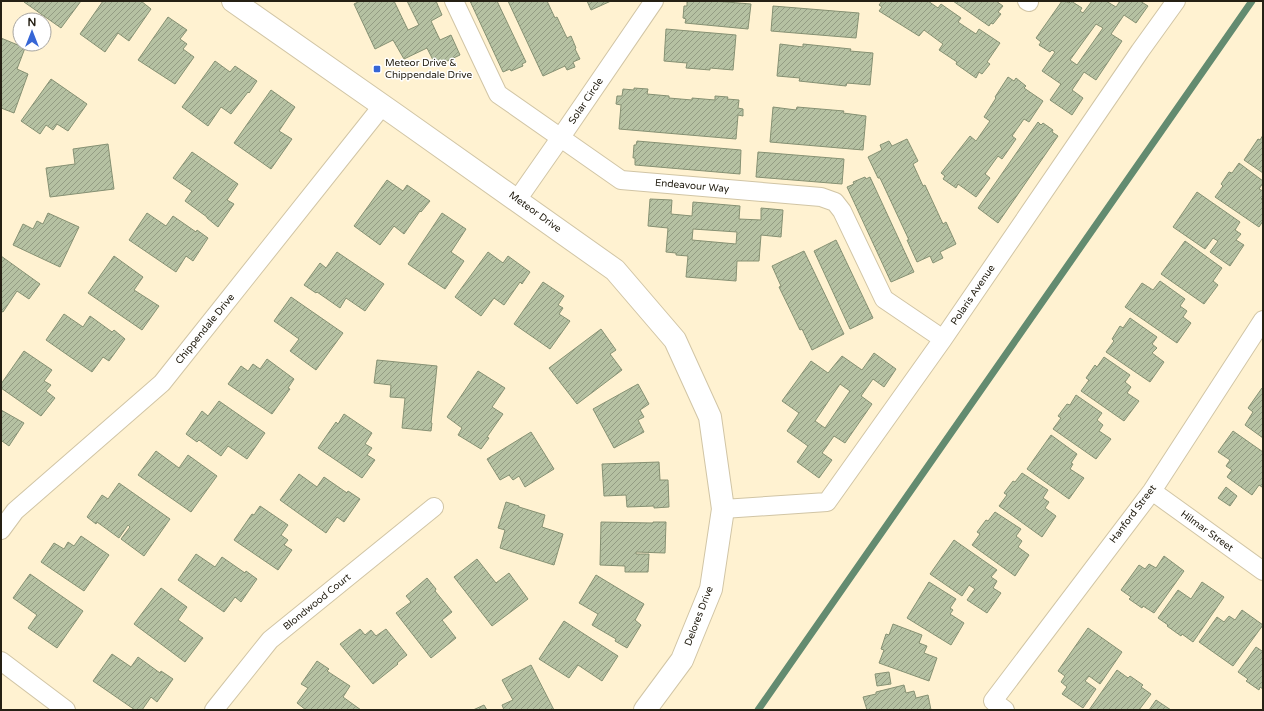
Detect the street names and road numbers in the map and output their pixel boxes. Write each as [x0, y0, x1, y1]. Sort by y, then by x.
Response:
street label: Solar Circle [566, 75, 606, 126]
street label: Endeavour Way [654, 177, 730, 195]
street label: Meteor Drive [507, 189, 564, 235]
street label: Polaris Avenue [948, 262, 998, 327]
street label: Chippendale Drive [173, 291, 237, 367]
street label: Hanford Street [1107, 482, 1159, 546]
street label: Hilmar Street [1178, 508, 1236, 554]
street label: Blondwood Court [281, 571, 353, 633]
street label: Delores Drive [682, 584, 716, 648]

